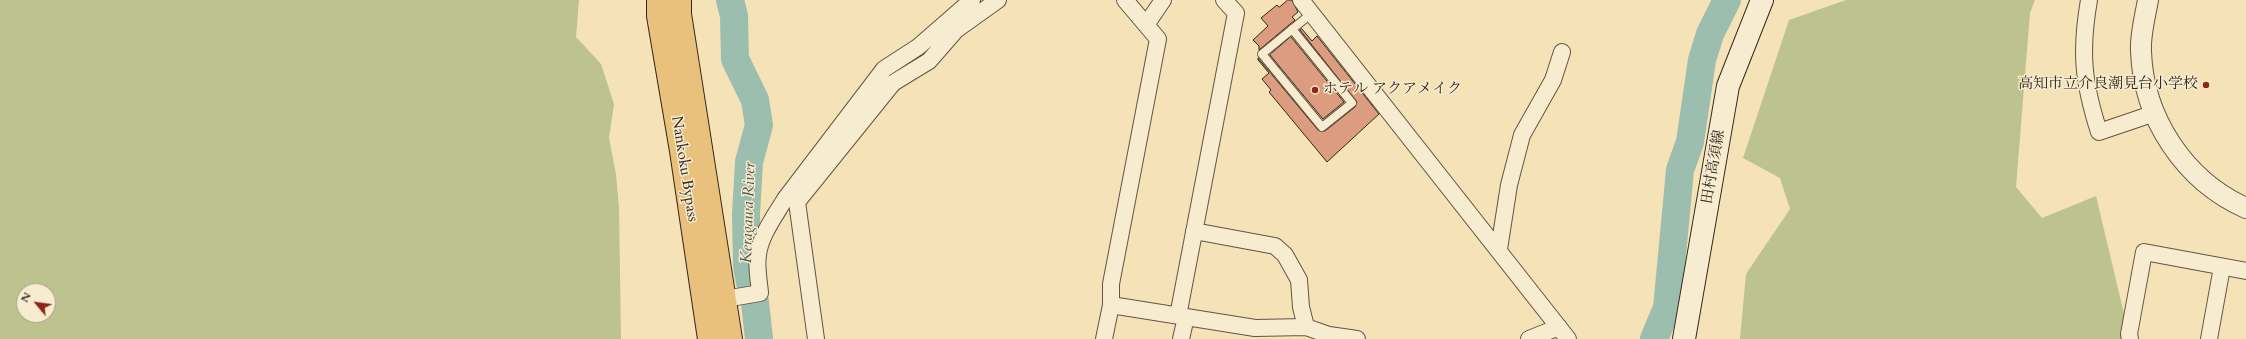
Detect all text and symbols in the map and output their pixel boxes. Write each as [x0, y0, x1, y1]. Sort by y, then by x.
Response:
place label: 高知市立介良潮見台小学校 [2018, 76, 2198, 94]
marker: 高知市立介良潮見台小学校 [2201, 80, 2211, 90]
place label: ホテル アクアメイク [1323, 81, 1462, 99]
marker: ホテル アクアメイク [1310, 85, 1320, 95]
street label: Nankoku Bypass [667, 115, 701, 223]
street label: 田村高須線 [1699, 129, 1729, 205]
water label: Keragawa River [738, 162, 760, 264]
north arrow [16, 283, 56, 323]
text: N [17, 290, 35, 305]

